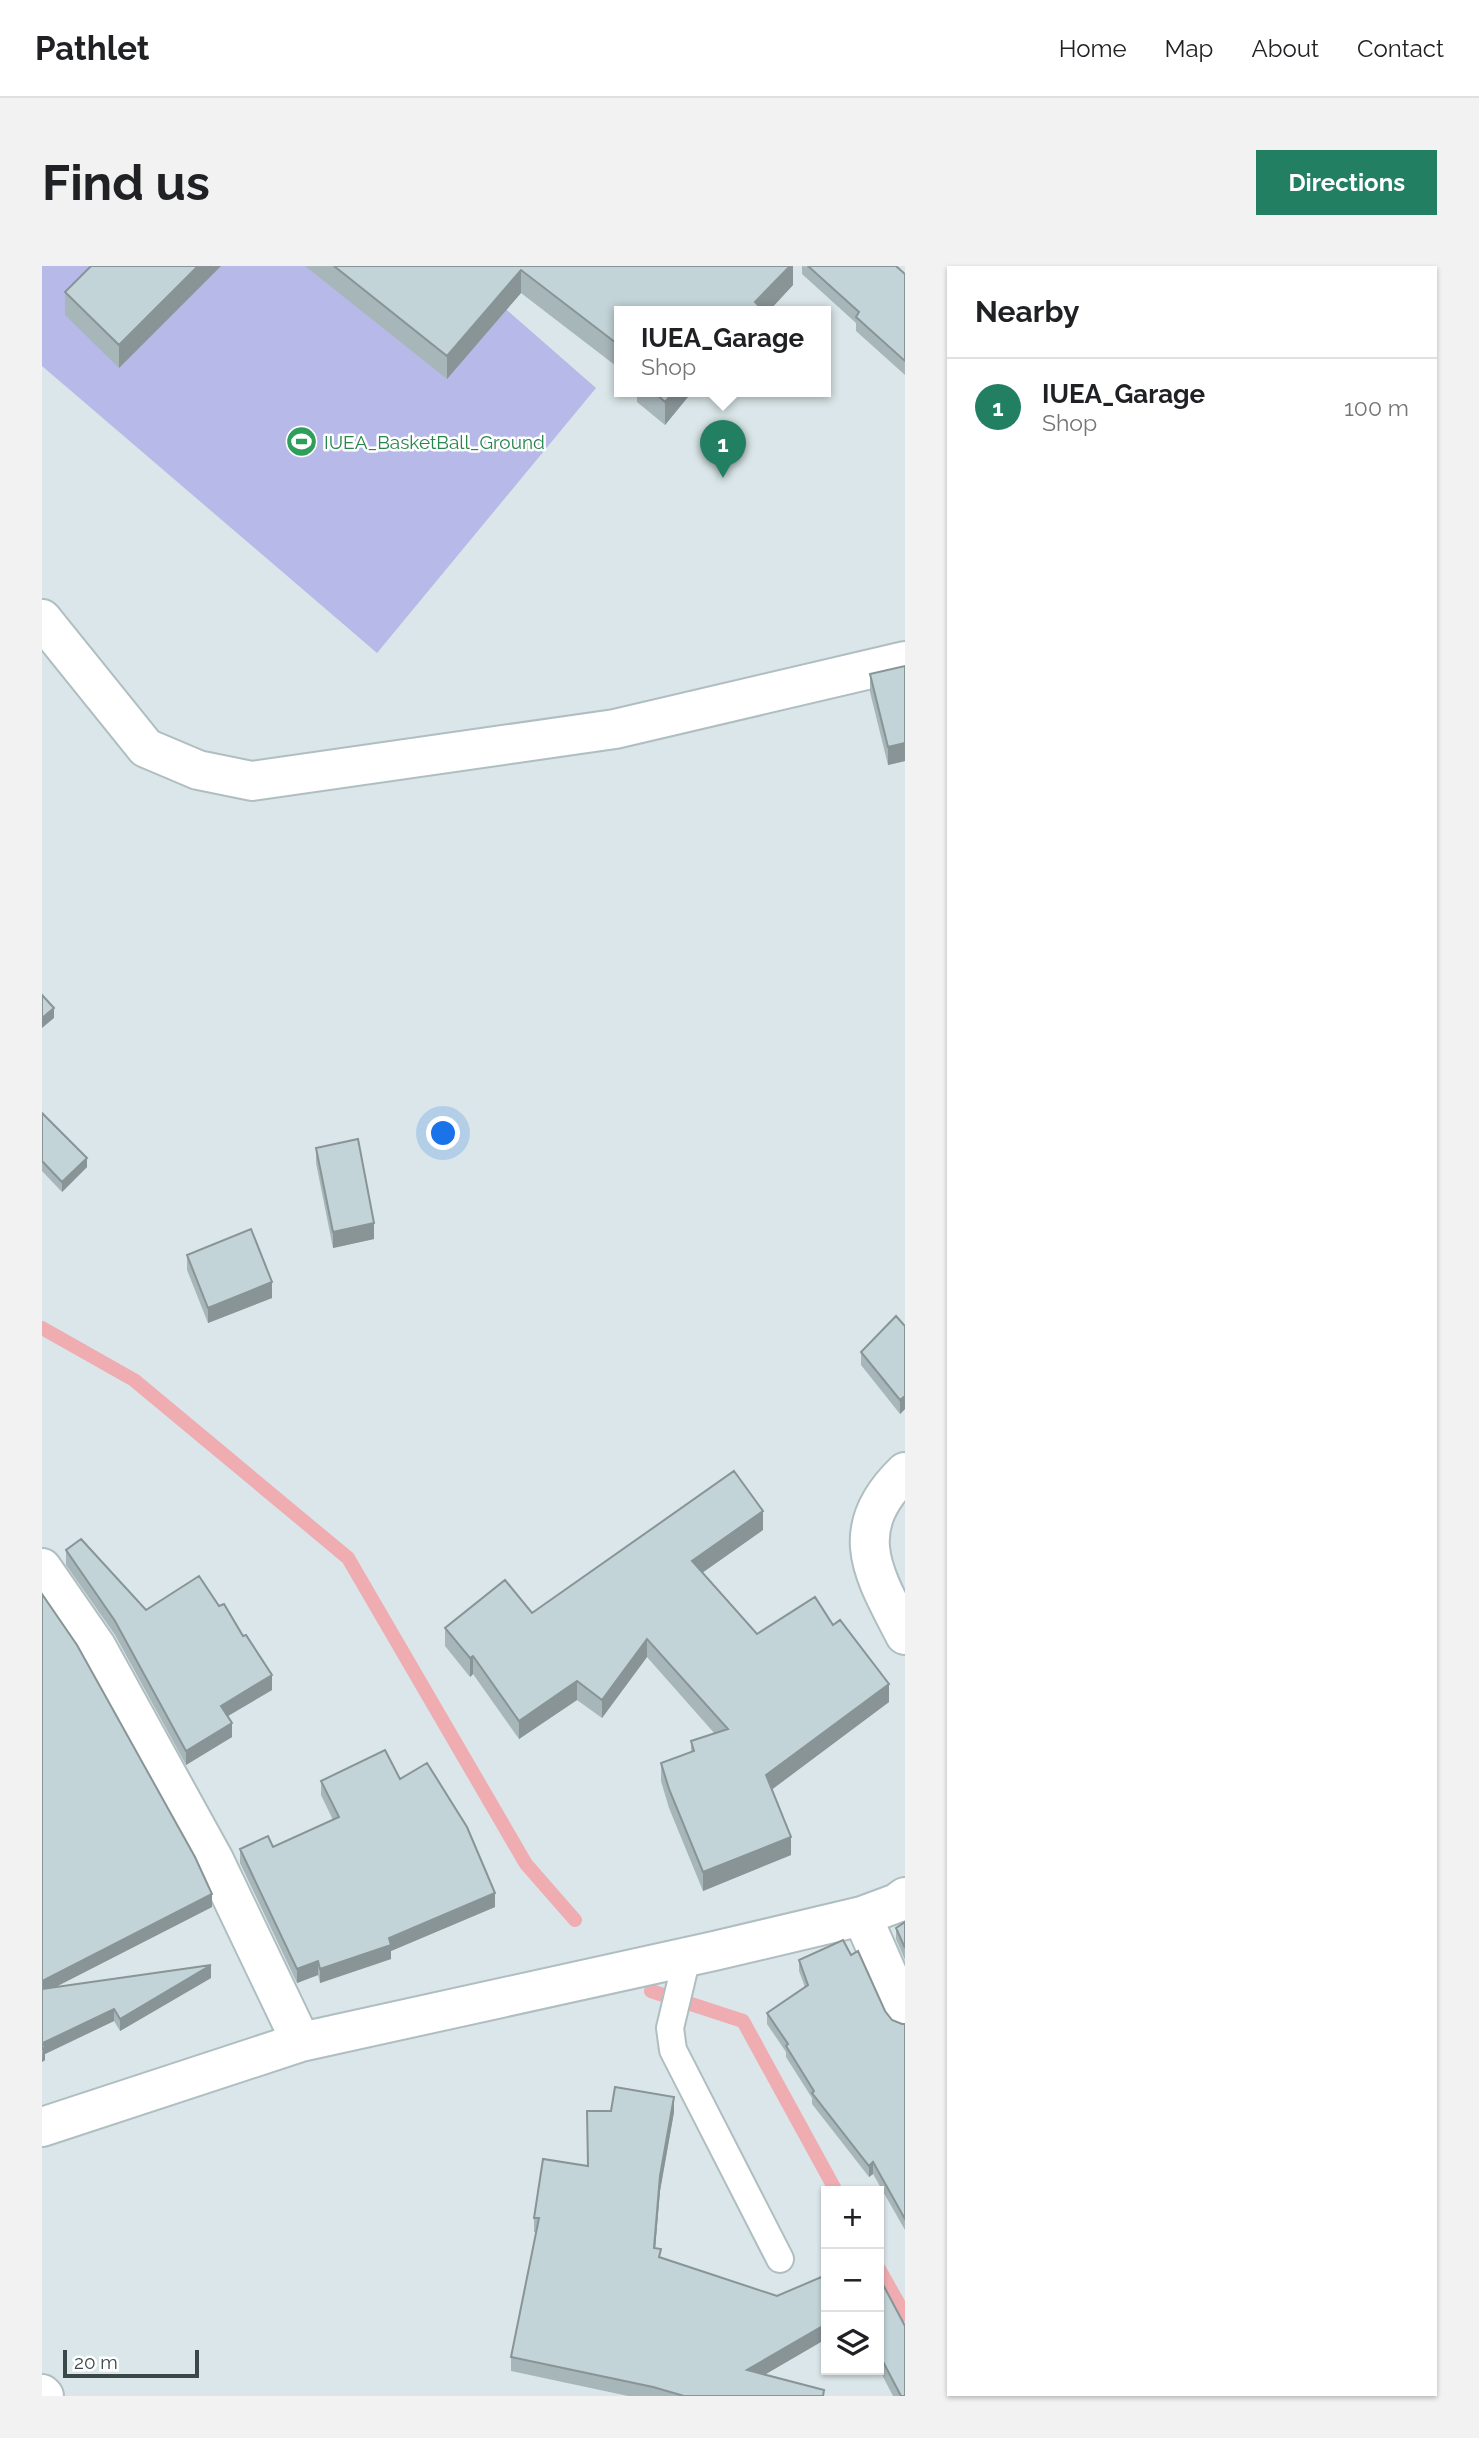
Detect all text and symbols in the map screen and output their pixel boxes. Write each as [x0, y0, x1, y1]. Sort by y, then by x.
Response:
text: Pathlet [35, 29, 149, 68]
text: Home [1059, 34, 1127, 63]
text: Map [1165, 34, 1213, 63]
text: About [1251, 34, 1319, 63]
text: Contact [1357, 34, 1444, 63]
button: Directions [1256, 150, 1437, 215]
text: Find us [42, 154, 210, 211]
text: Nearby [975, 294, 1079, 329]
popup [614, 306, 831, 397]
text: IUEA_Garage [641, 323, 804, 353]
text: Shop [641, 353, 696, 380]
text: IUEA_Garage [1042, 379, 1205, 409]
text: 1 [992, 394, 1004, 421]
text: 100 m [1344, 394, 1409, 421]
text: Shop [1042, 409, 1097, 436]
pin: 1 [700, 420, 746, 478]
sports icon: IUEA_BasketBall_Ground [284, 425, 318, 459]
place label: IUEA_BasketBall_Ground [324, 431, 545, 453]
your location [426, 1116, 460, 1150]
map controls [821, 2186, 884, 2375]
button: + [821, 2186, 884, 2249]
button: − [821, 2249, 884, 2312]
button: layers [821, 2312, 884, 2375]
scale bar [63, 2347, 200, 2379]
text: 20 m [74, 2351, 118, 2373]

